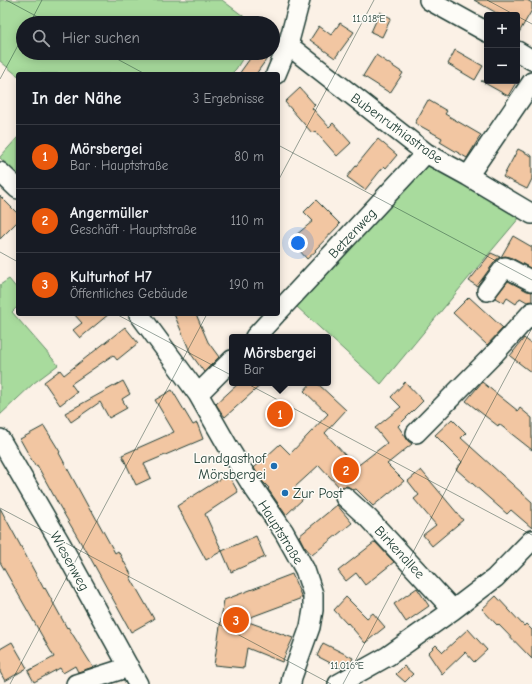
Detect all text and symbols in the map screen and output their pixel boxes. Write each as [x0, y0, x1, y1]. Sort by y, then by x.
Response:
map controls [484, 12, 520, 84]
button: + [484, 12, 520, 48]
text: 11.018°E [352, 13, 386, 25]
search box [16, 16, 280, 60]
icon: search [30, 27, 52, 49]
text: Hier suchen [62, 29, 140, 47]
button: − [484, 48, 520, 84]
text: In der Nähe [32, 89, 121, 108]
street label: Bubenruthiastraße [347, 89, 446, 167]
text: 3 Ergebnisse [193, 91, 264, 106]
text: Mörsbergei [70, 140, 142, 158]
text: 1 [42, 149, 48, 164]
text: 80 m [234, 149, 264, 164]
text: Bar · Hauptstraße [70, 158, 168, 173]
text: Angermüller [70, 204, 148, 222]
street label: Betzenweg [325, 205, 380, 262]
text: 2 [42, 213, 48, 228]
text: 110 m [231, 213, 264, 228]
text: Geschäft · Hauptstraße [70, 222, 197, 237]
your location [288, 233, 308, 253]
text: Kulturhof H7 [70, 268, 152, 286]
text: 3 [42, 277, 48, 292]
text: 190 m [229, 277, 264, 292]
text: Öffentliches Gebäude [70, 286, 188, 301]
popup [229, 334, 331, 386]
text: Mörsbergei [244, 344, 316, 362]
text: Bar [244, 362, 264, 377]
pin: 1 [267, 399, 293, 429]
place label: Landgasthof Mörsbergei [194, 450, 267, 483]
pin: 2 [333, 455, 359, 485]
marker: Landgasthof Mörsbergei [269, 461, 279, 471]
place label: Zur Post [293, 485, 344, 502]
marker: Zur Post [280, 488, 290, 498]
street label: Hauptstraße [254, 497, 307, 568]
street label: Birkenallee [371, 522, 428, 582]
street label: Wiesenweg [46, 529, 93, 594]
pin: 3 [223, 605, 249, 635]
text: 11.016°E [330, 660, 364, 672]

